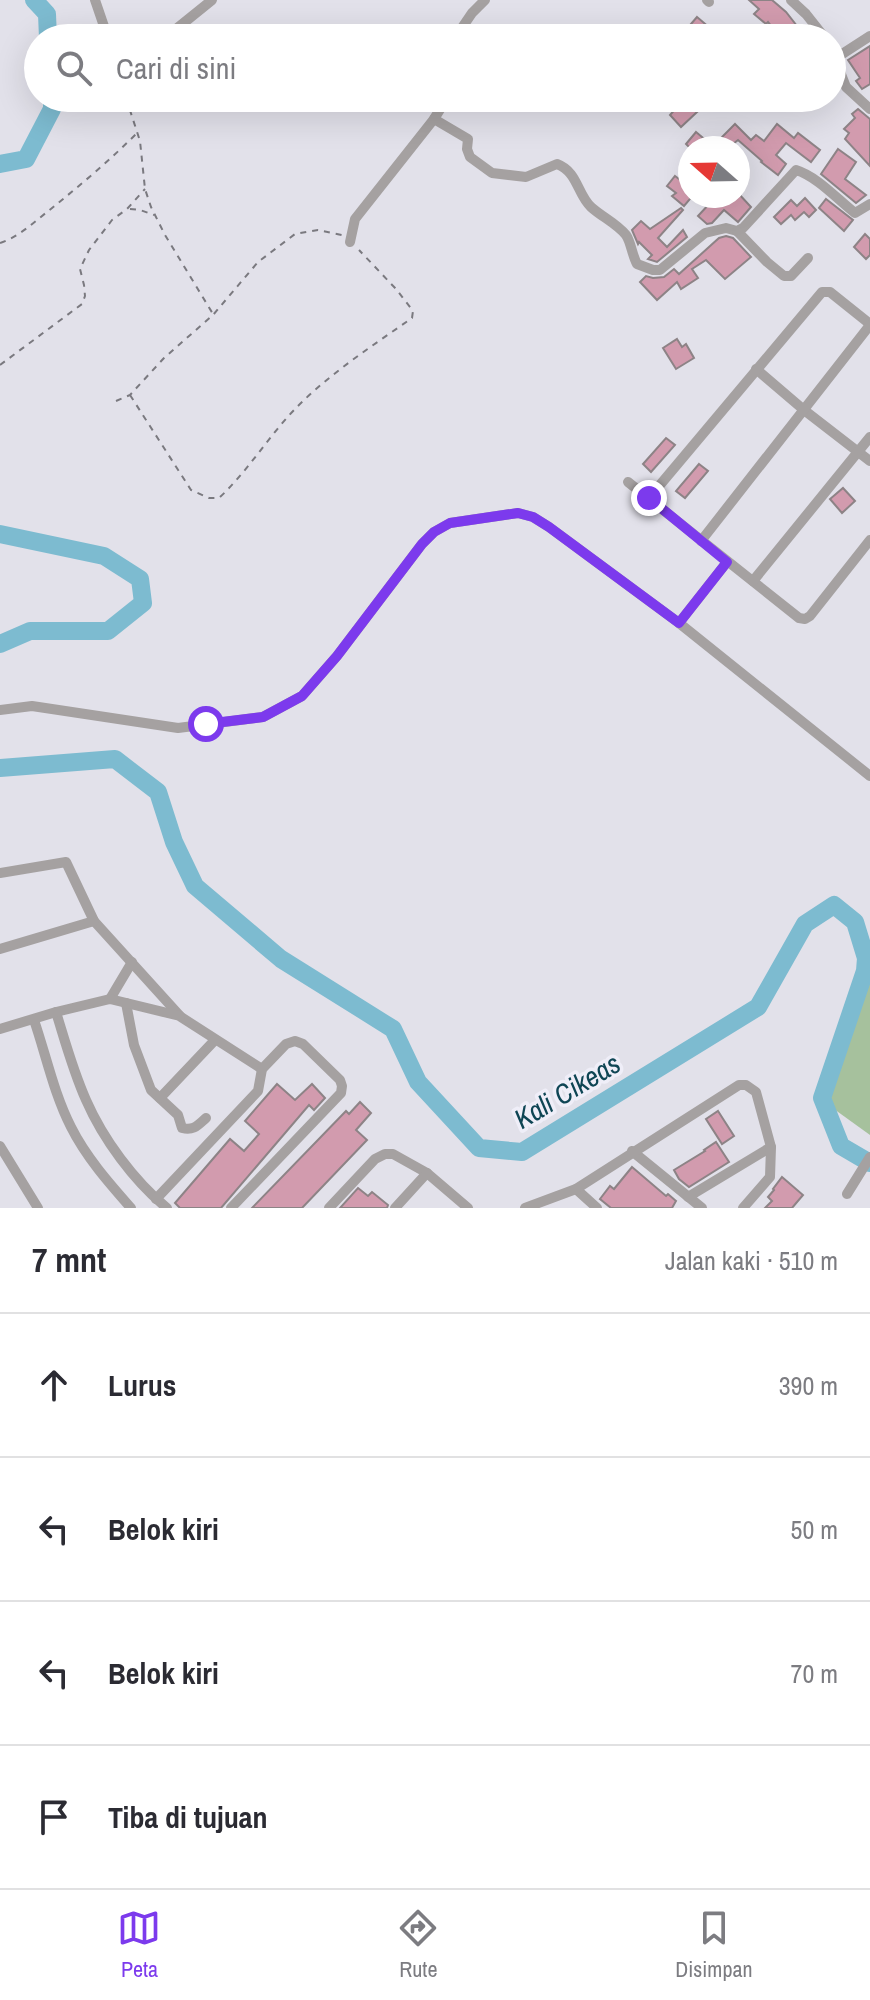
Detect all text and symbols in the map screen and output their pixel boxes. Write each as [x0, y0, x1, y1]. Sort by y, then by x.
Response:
search box [24, 24, 846, 112]
icon: search [52, 46, 96, 90]
text: Cari di sini [116, 48, 236, 88]
north arrow [678, 136, 750, 208]
route end [631, 480, 667, 516]
route start [188, 706, 224, 742]
water label: Kali Cikeas [507, 1044, 627, 1138]
text: 7 mnt [32, 1237, 106, 1283]
text: Jalan kaki · 510 m [665, 1243, 838, 1278]
icon: ahead [32, 1363, 76, 1407]
text: Lurus [108, 1365, 176, 1405]
text: 390 m [779, 1368, 838, 1403]
icon: left [32, 1507, 76, 1551]
text: Belok kiri [108, 1509, 219, 1549]
text: 50 m [791, 1512, 838, 1547]
icon: left [32, 1651, 76, 1695]
text: Belok kiri [108, 1653, 219, 1693]
text: 70 m [791, 1656, 838, 1691]
icon: arrive [32, 1795, 76, 1839]
text: Tiba di tujuan [108, 1797, 268, 1837]
tab: Peta [117, 1906, 161, 1984]
tab: Rute [396, 1906, 440, 1984]
tab: Disimpan [675, 1906, 753, 1984]

